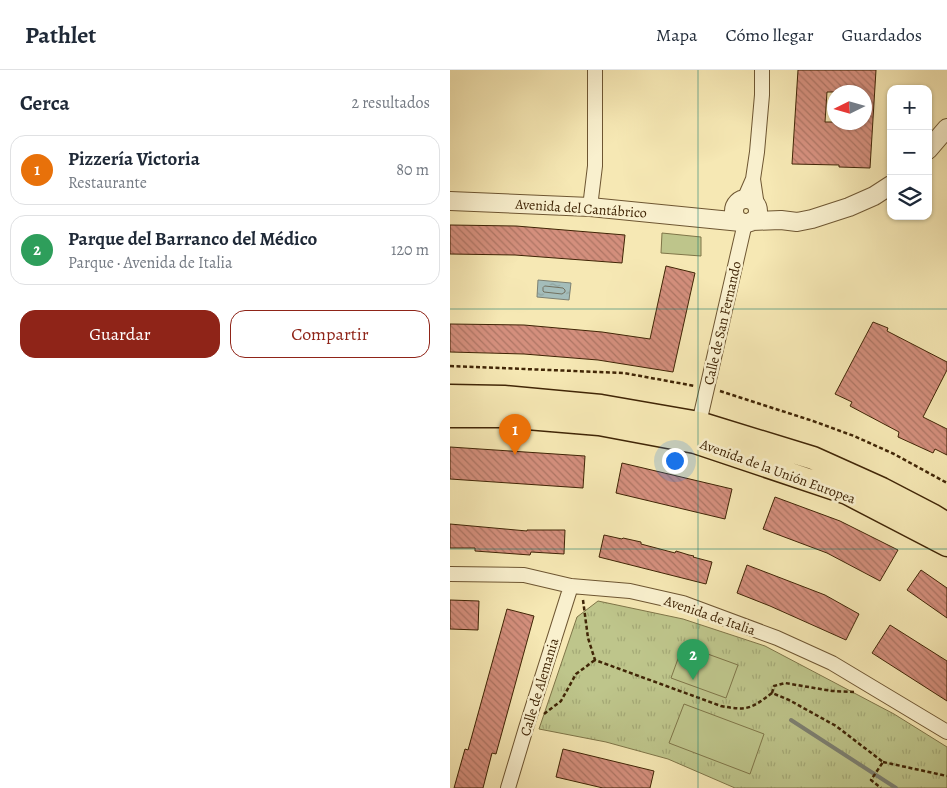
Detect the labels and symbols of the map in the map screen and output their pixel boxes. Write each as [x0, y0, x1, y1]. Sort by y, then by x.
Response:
north arrow [827, 85, 872, 130]
street label: Avenida del Cantábrico [514, 194, 647, 223]
street label: Calle de San Fernando [699, 259, 746, 387]
pin: 1 [499, 414, 531, 455]
street label: Avenida de la Unión Europea [697, 434, 859, 509]
your location [662, 448, 688, 474]
street label: Avenida de Italia [661, 591, 758, 640]
street label: Calle de Alemania [516, 635, 564, 739]
pin: 2 [677, 639, 709, 680]

